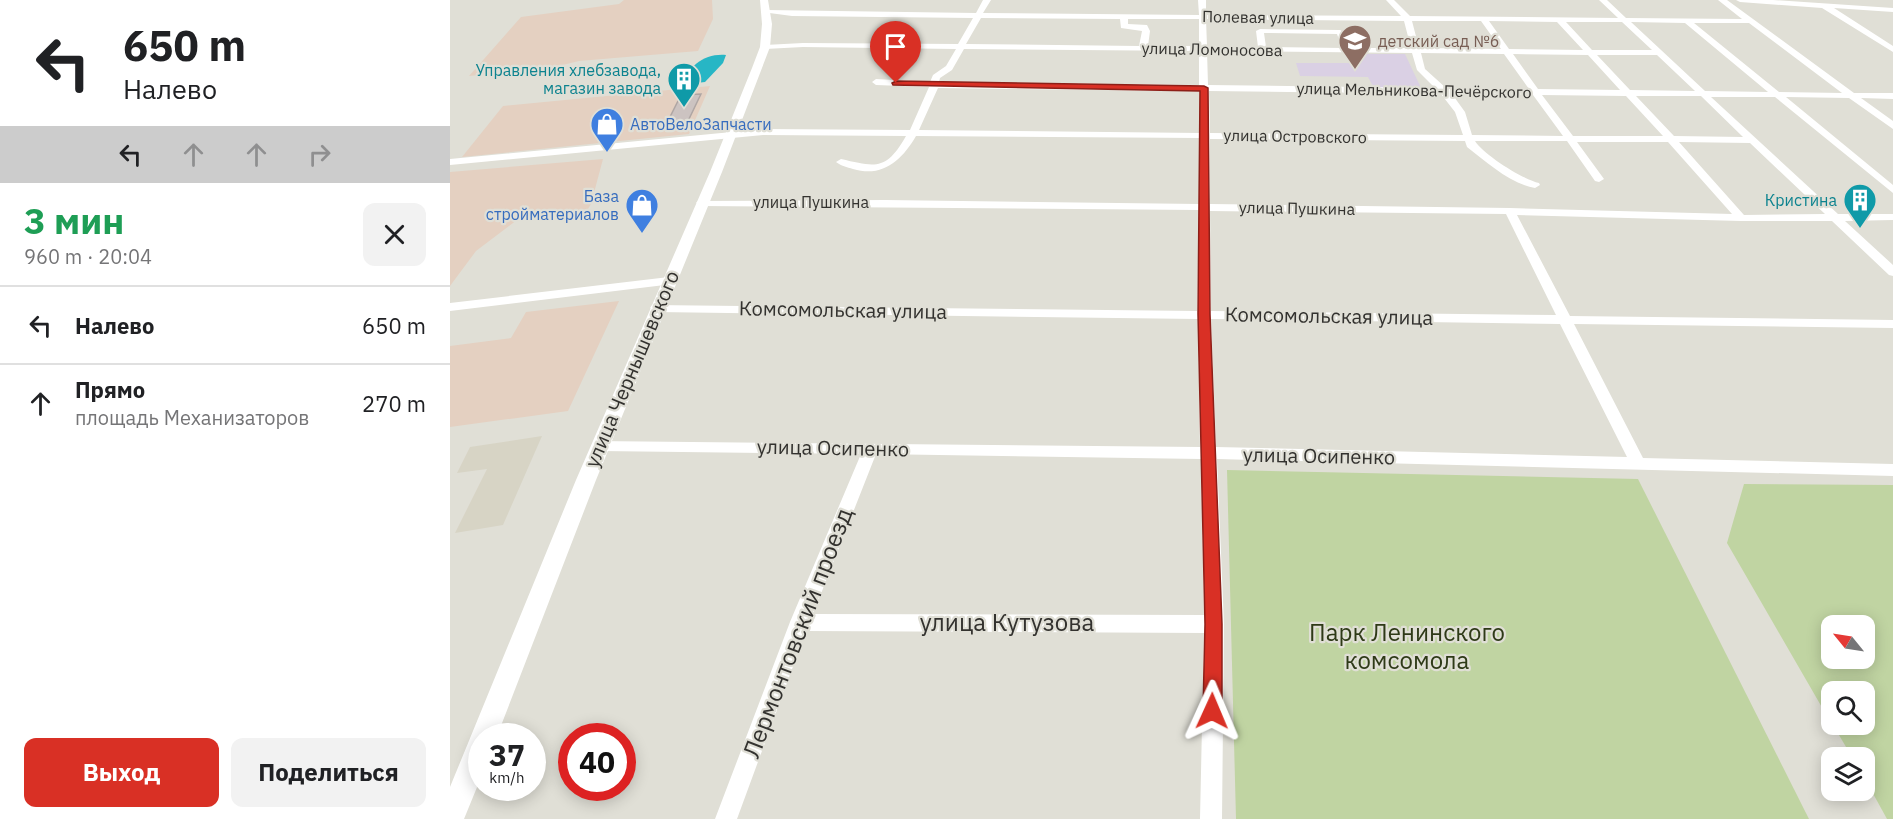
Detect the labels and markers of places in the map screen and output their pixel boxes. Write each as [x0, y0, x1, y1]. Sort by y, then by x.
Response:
pin [870, 21, 921, 83]
school or university icon: детский сад №6 [1337, 23, 1373, 70]
place label: детский сад №6 [1378, 31, 1499, 51]
place label: Управления хлебзавода, магазин завода [475, 60, 661, 98]
building icon: Управления хлебзавода, магазин завода [666, 61, 702, 108]
shop icon: АвтоВелоЗапчасти [589, 106, 625, 153]
place label: АвтоВелоЗапчасти [630, 114, 772, 134]
building icon: Кристина [1842, 182, 1878, 229]
place label: База стройматериалов [486, 186, 619, 224]
shop icon: База стройматериалов [624, 187, 660, 234]
place label: Кристина [1765, 190, 1837, 210]

